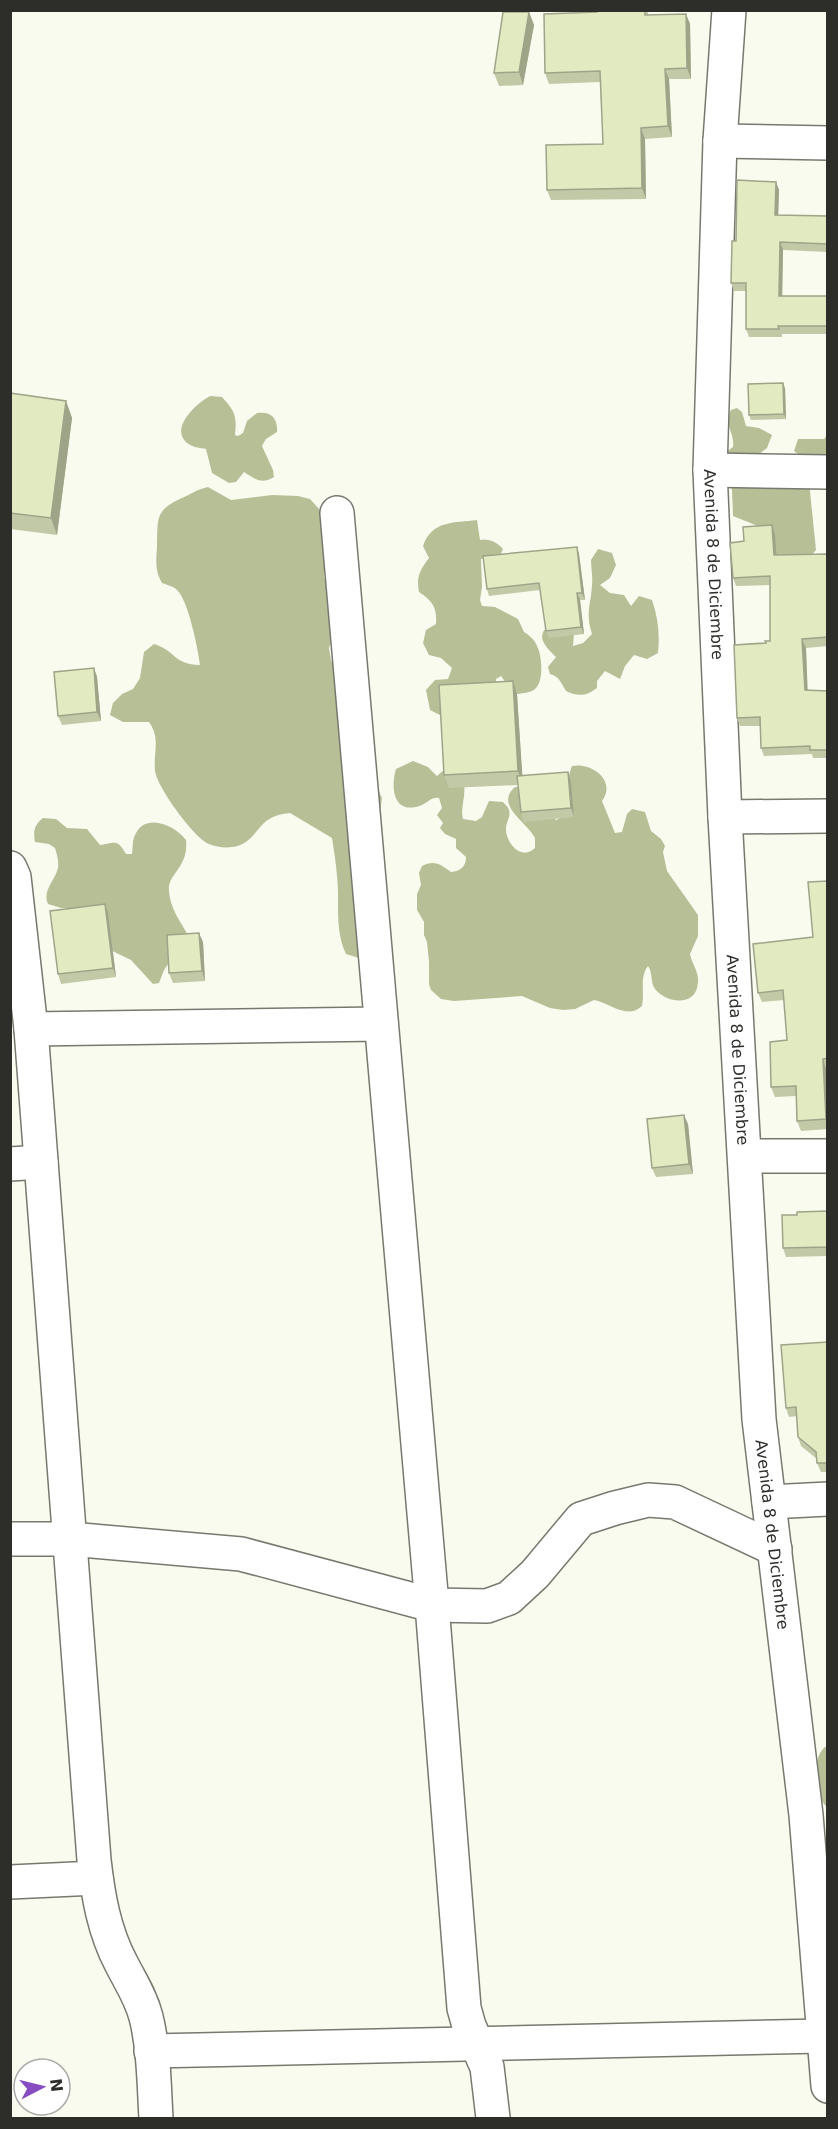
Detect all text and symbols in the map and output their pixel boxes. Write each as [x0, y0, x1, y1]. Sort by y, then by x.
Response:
street label: Avenida 8 de Diciembre [700, 469, 727, 660]
street label: Avenida 8 de Diciembre [723, 954, 753, 1146]
street label: Avenida 8 de Diciembre [752, 1439, 793, 1630]
north arrow [12, 2057, 72, 2117]
text: N [46, 2077, 67, 2093]

